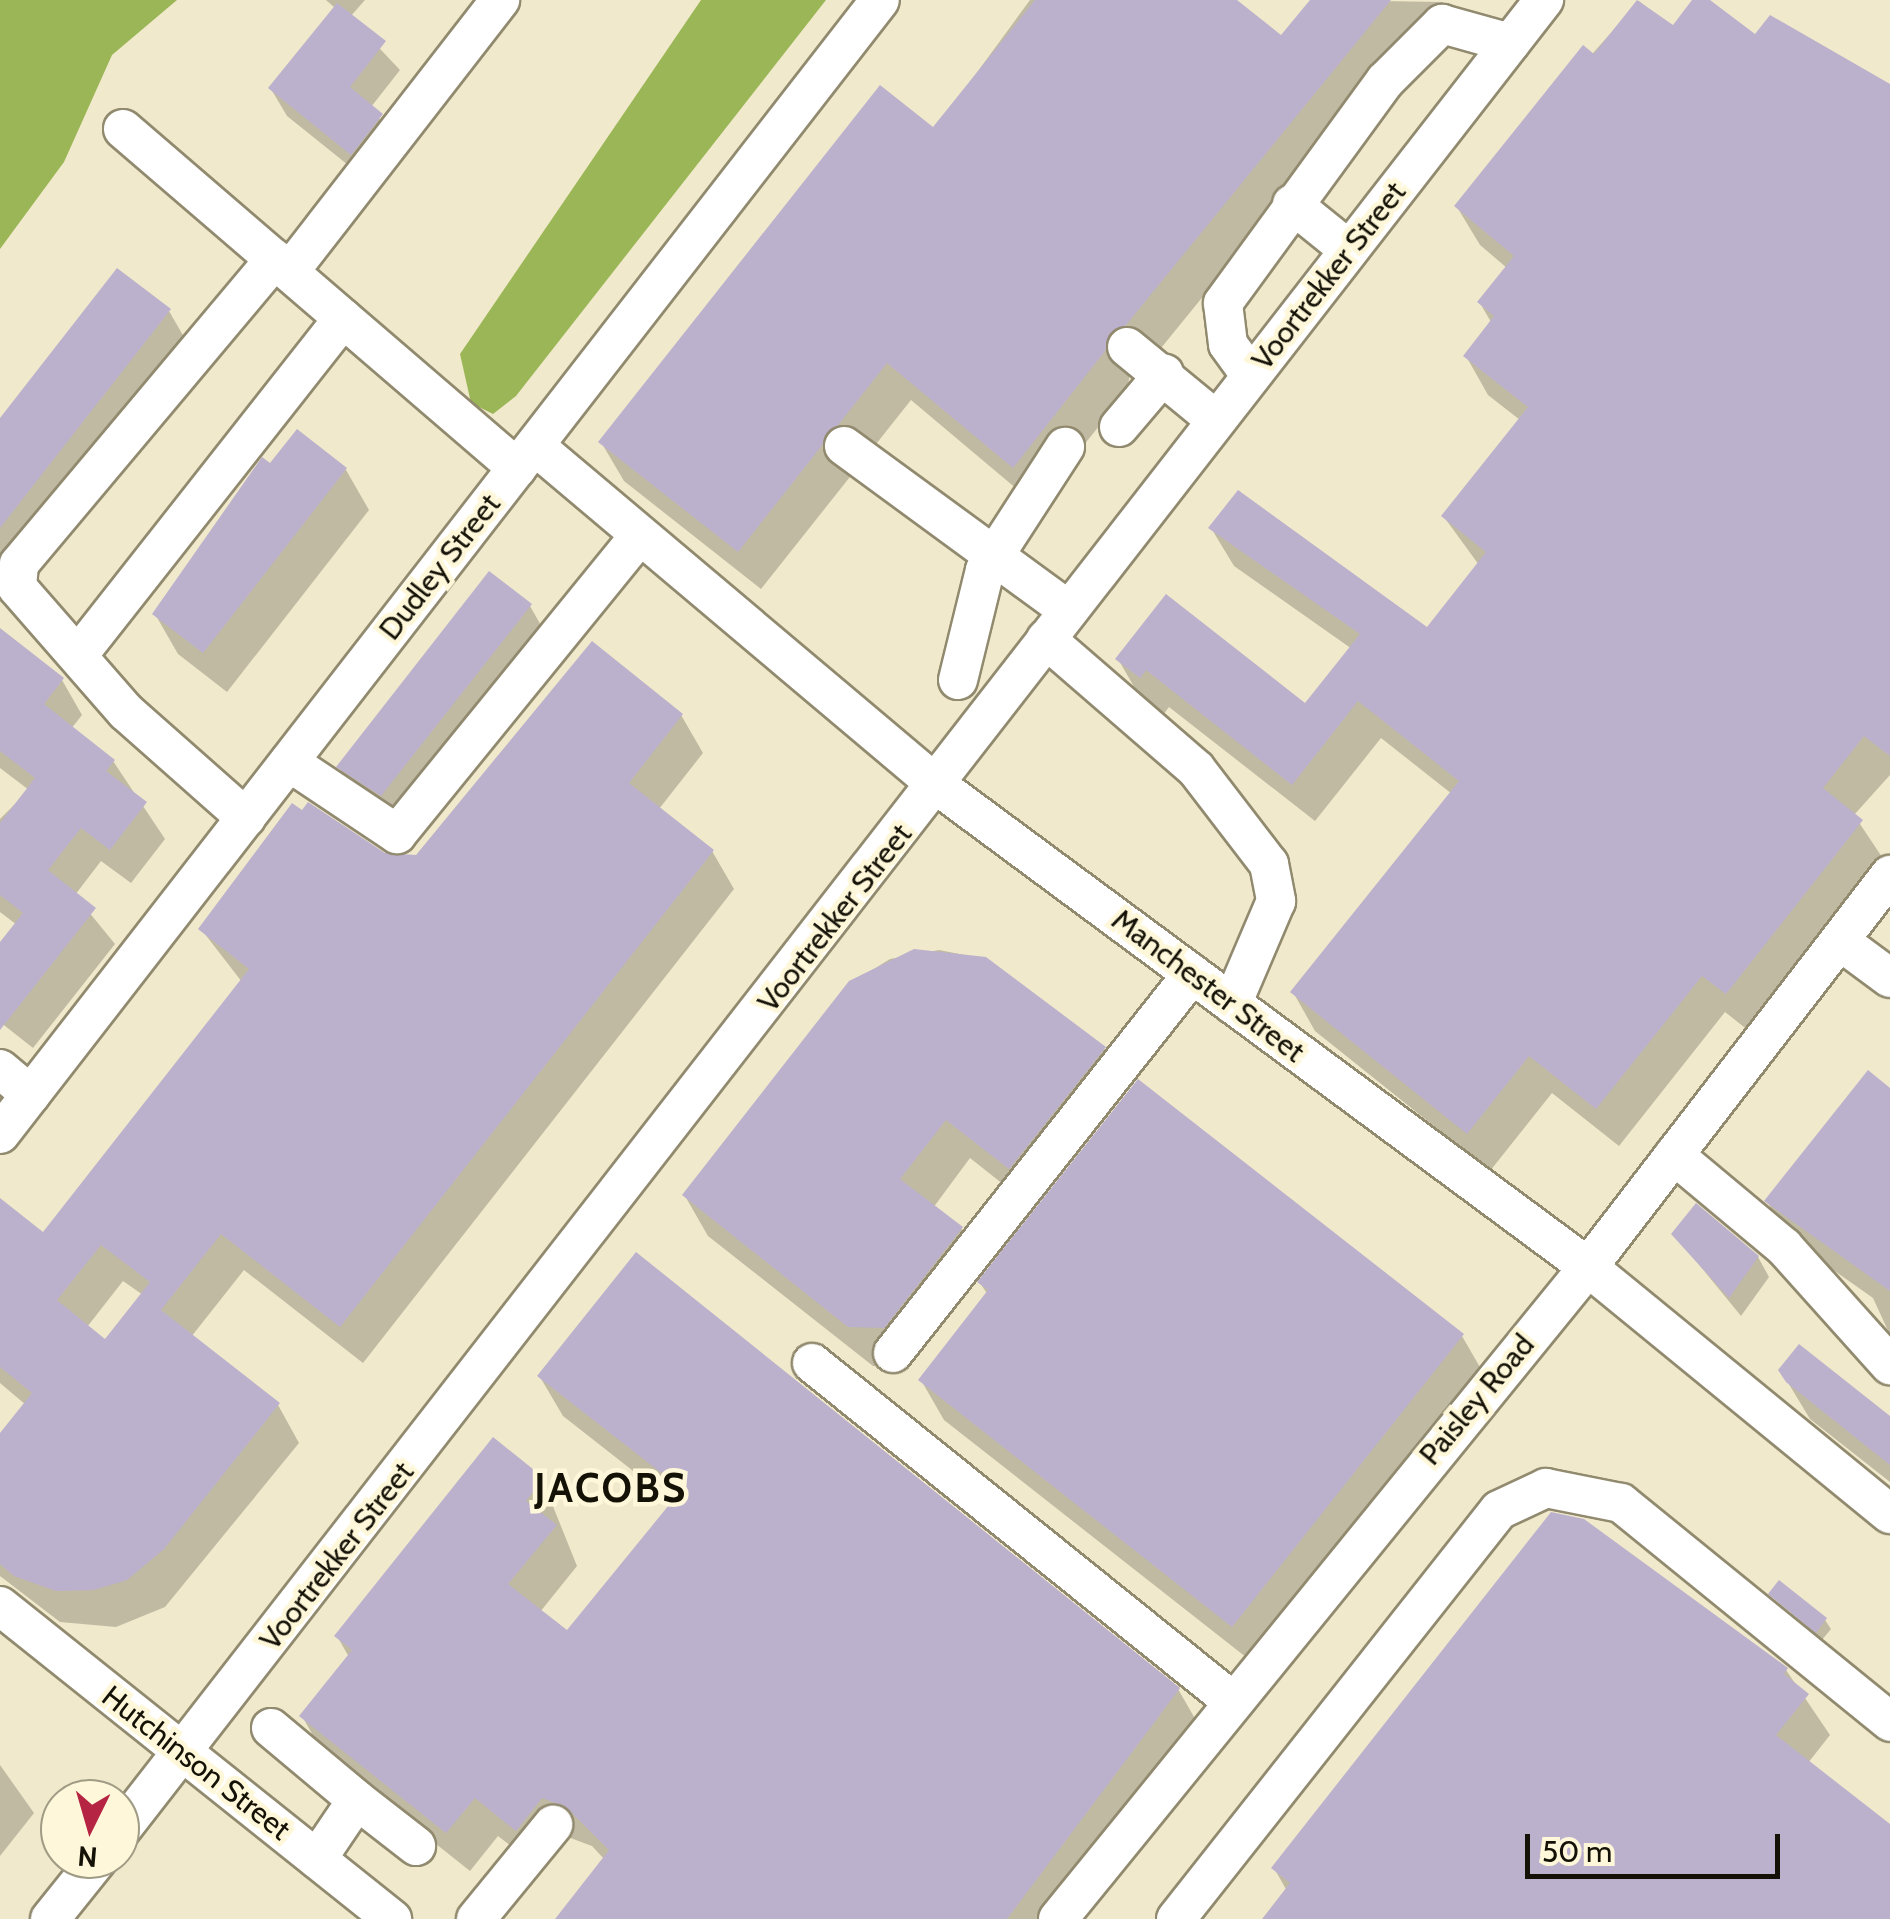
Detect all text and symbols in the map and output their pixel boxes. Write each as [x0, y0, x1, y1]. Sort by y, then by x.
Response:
street label: Voortrekker Street [1244, 175, 1414, 377]
street label: Dudley Street [372, 487, 508, 647]
street label: Voortrekker Street [750, 817, 920, 1019]
street label: Manchester Street [1105, 902, 1311, 1070]
street label: Paisley Road [1412, 1328, 1542, 1472]
street label: Voortrekker Street [252, 1455, 422, 1657]
district label: JACOBS [534, 1464, 688, 1512]
street label: Hutchinson Street [95, 1678, 297, 1848]
north arrow [40, 1779, 140, 1879]
scale bar [1530, 1814, 1785, 1876]
text: 50 m [1542, 1833, 1612, 1870]
text: N [76, 1839, 99, 1875]

